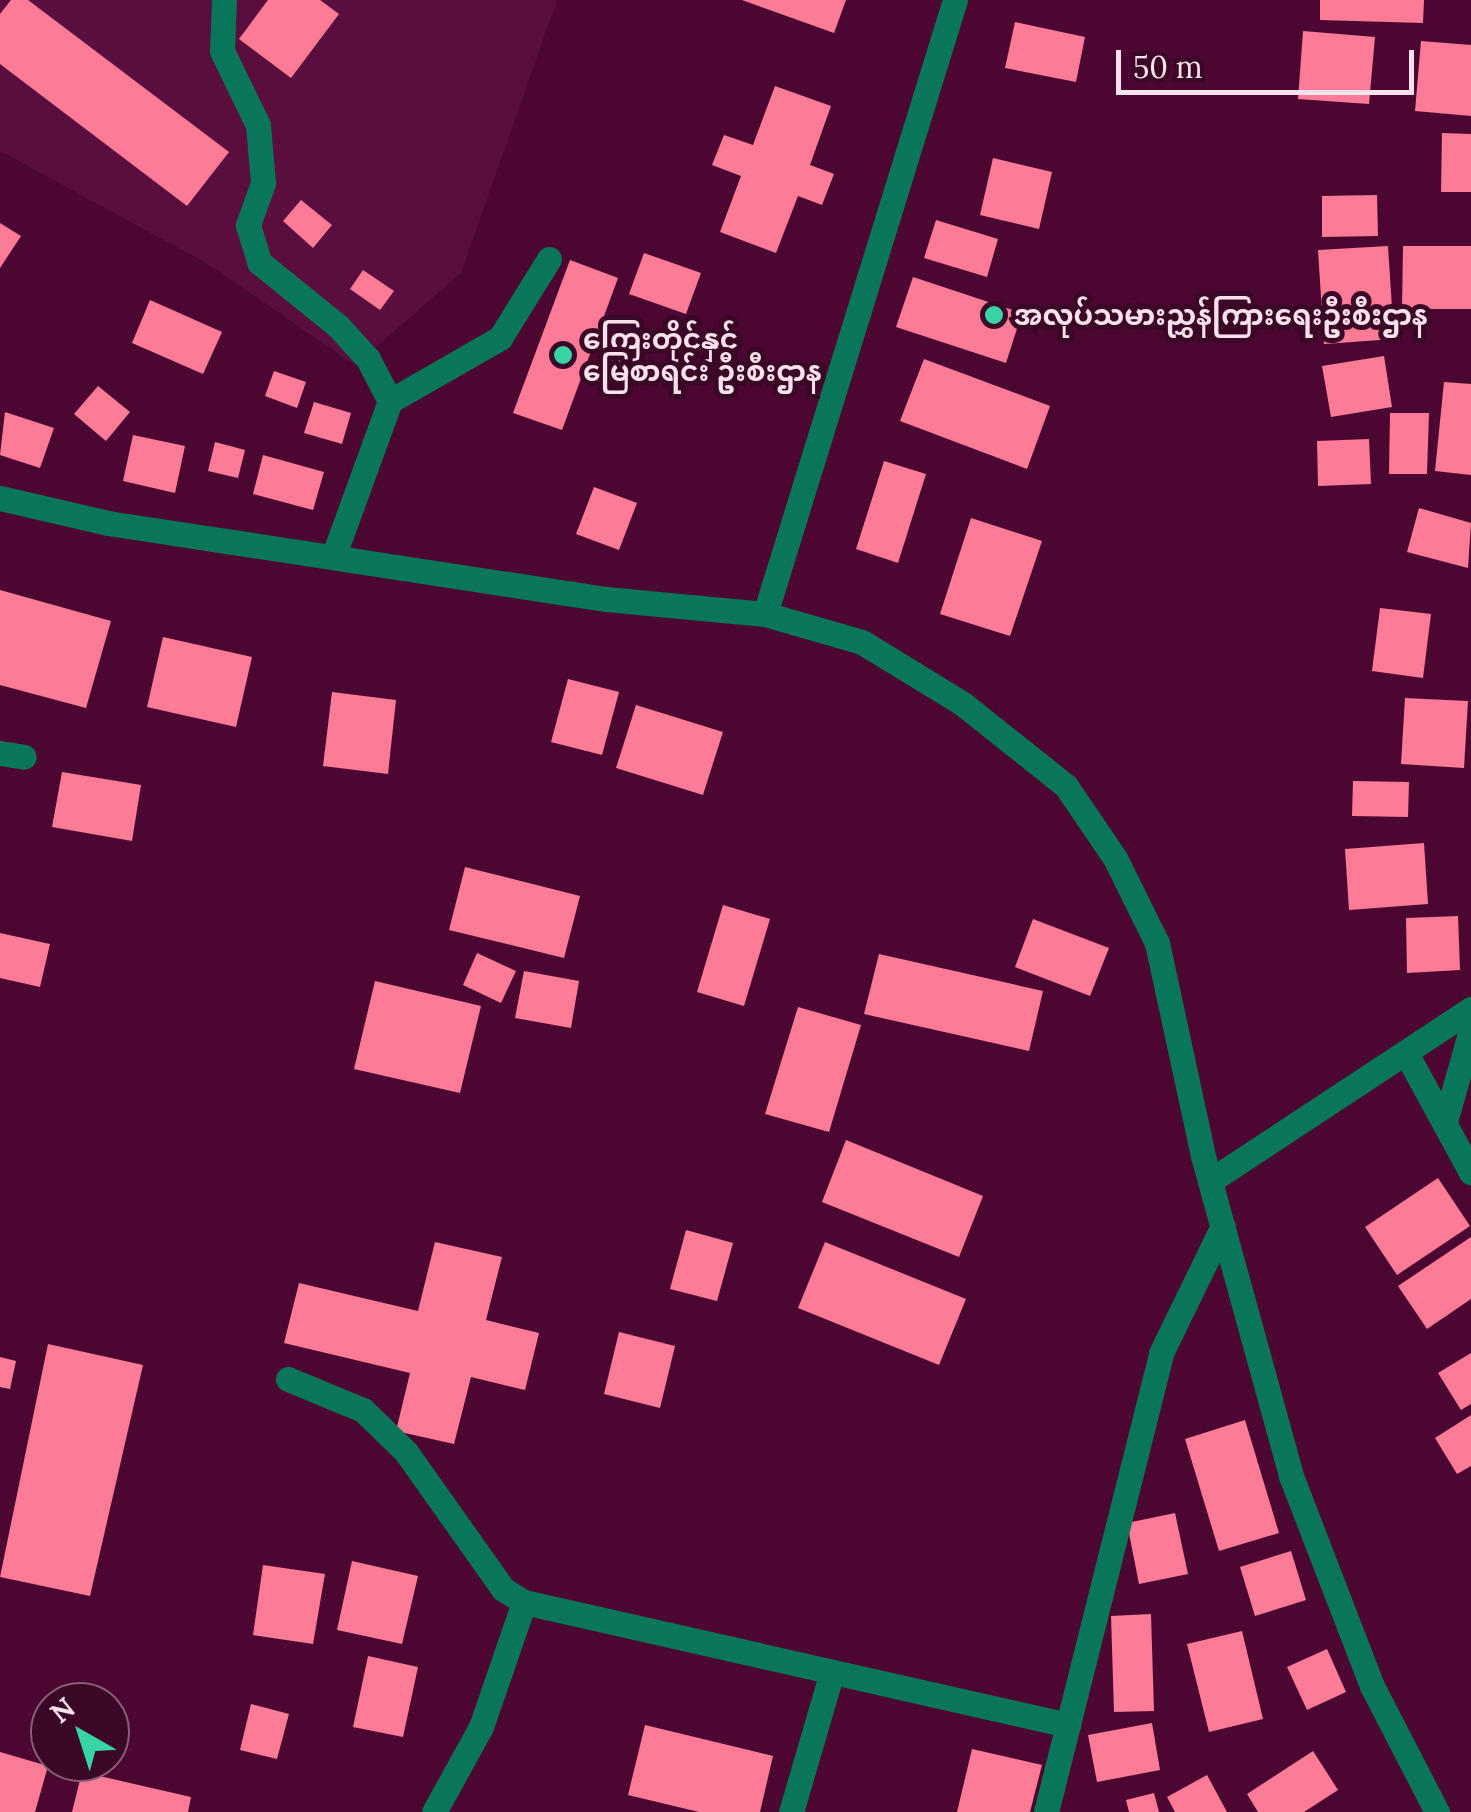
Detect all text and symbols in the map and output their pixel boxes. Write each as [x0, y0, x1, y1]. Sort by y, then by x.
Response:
scale bar [1121, 30, 1418, 92]
text: 50 m [1133, 48, 1203, 86]
place label: အလုပ်သမားညွှန်ကြားရေးဦးစီးဌာန [1014, 298, 1428, 332]
marker: အလုပ်သမားညွှန်ကြားရေးဦးစီးဌာန [983, 304, 1005, 326]
place label: ကြေးတိုင်နှင့် မြေစာရင်း ဦးစီးဌာန [583, 322, 822, 388]
marker: ကြေးတိုင်နှင့် မြေစာရင်း ဦးစီးဌာန [552, 344, 574, 366]
north arrow [30, 1682, 130, 1782]
text: N [43, 1689, 82, 1731]

